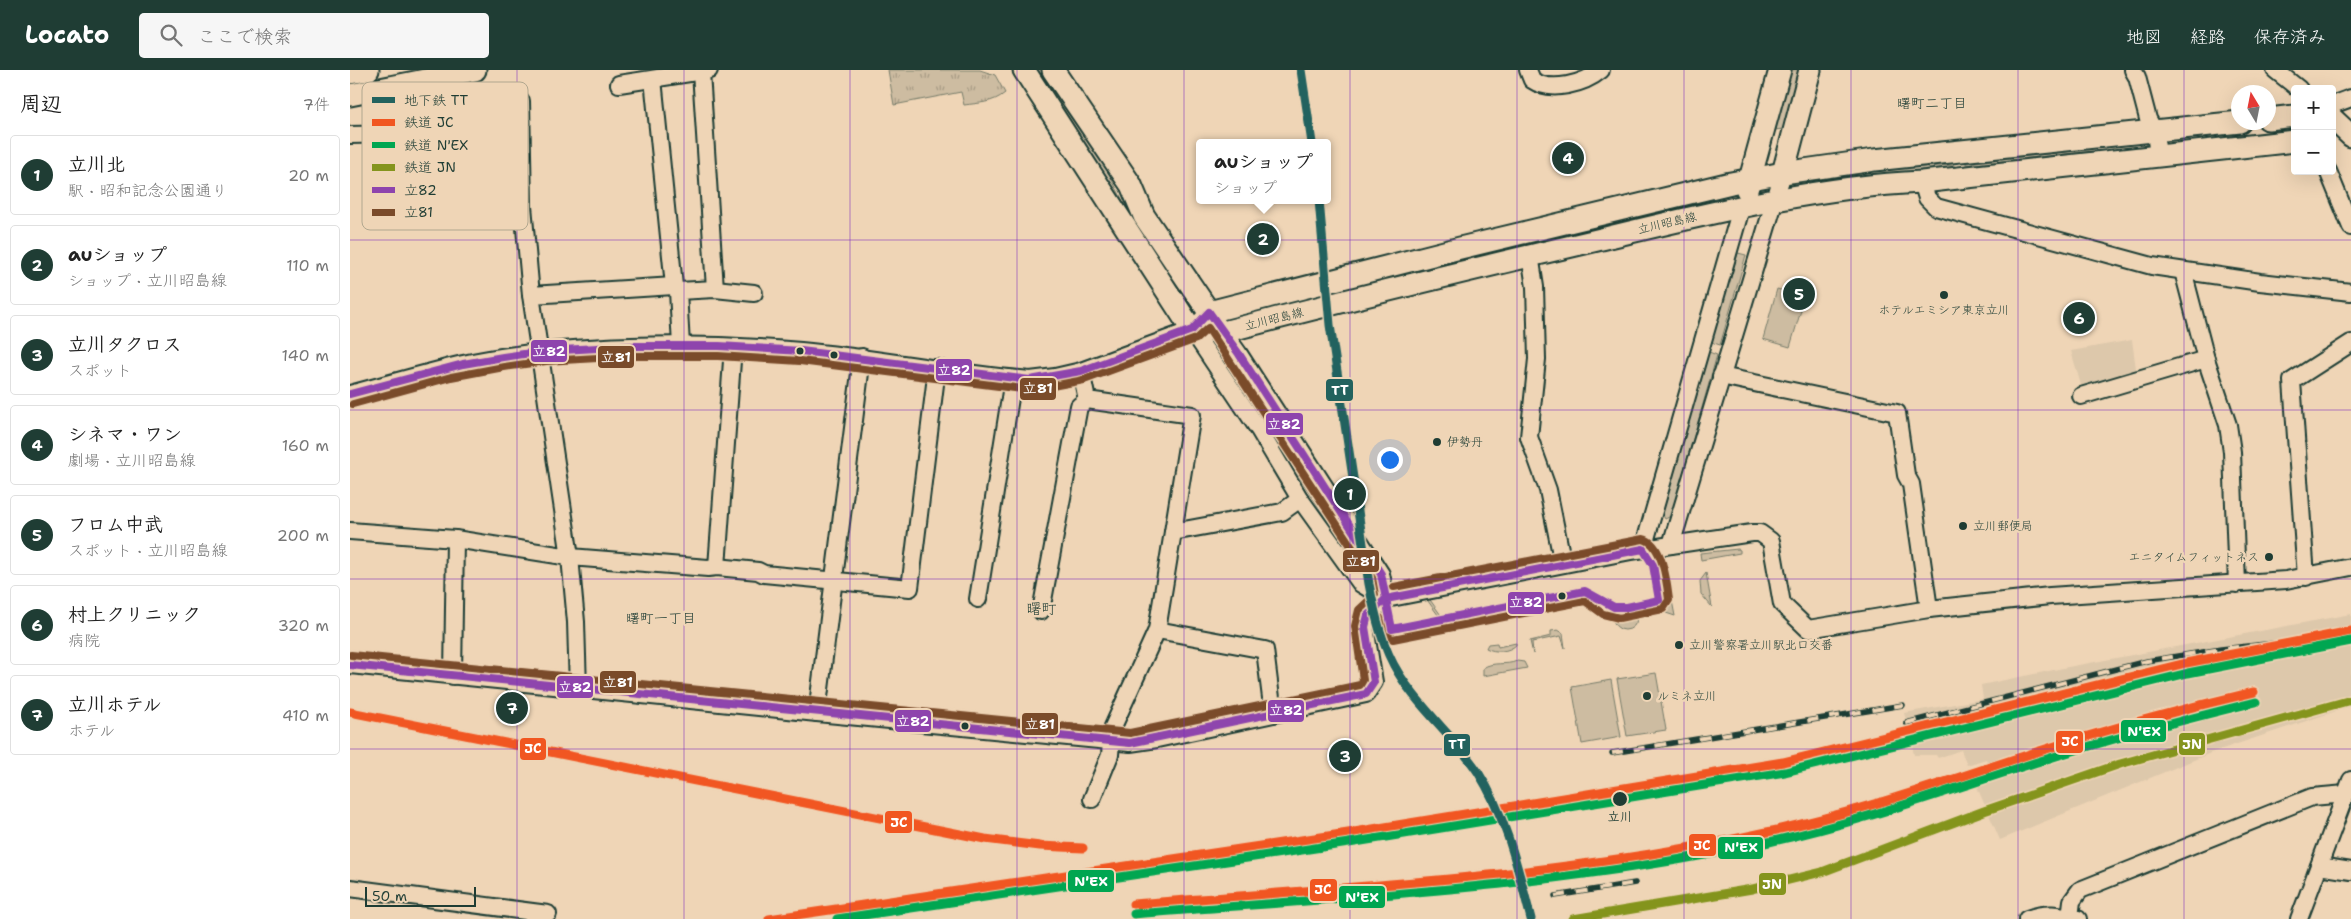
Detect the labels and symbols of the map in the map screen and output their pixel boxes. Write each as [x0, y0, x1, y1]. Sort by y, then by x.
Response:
legend [362, 82, 528, 230]
north arrow [2231, 85, 2276, 130]
text: 地下鉄 TT [404, 91, 468, 109]
district label: 曙町二丁目 [1897, 94, 1967, 112]
text: 鉄道 JC [404, 113, 454, 131]
text: 鉄道 N'EX [404, 136, 468, 154]
pin: 4 [1552, 139, 1584, 177]
text: 鉄道 JN [404, 158, 456, 176]
text: 立82 [404, 181, 437, 199]
text: 立81 [404, 203, 433, 221]
street label: 立川昭島線 [1636, 208, 1698, 238]
pin: 2 [1247, 220, 1279, 258]
pin: 5 [1783, 275, 1815, 313]
marker: ホテルエミシア東京立川 [1938, 289, 1950, 301]
pin: 6 [2063, 299, 2095, 337]
place label: ホテルエミシア東京立川 [1878, 302, 2010, 318]
street label: 立川昭島線 [1243, 304, 1305, 334]
line badge: 立82 [530, 339, 568, 363]
text: 立82 [532, 342, 566, 360]
line badge: 立81 [597, 345, 635, 369]
unlabelled marker [795, 346, 805, 356]
text: 立81 [601, 348, 631, 366]
unlabelled marker [829, 350, 839, 360]
line badge: 立82 [935, 358, 973, 382]
text: 立82 [937, 361, 971, 379]
line badge: 立81 [1019, 377, 1057, 401]
line badge: TT [1325, 378, 1354, 402]
text: 立81 [1023, 379, 1053, 397]
text: TT [1331, 381, 1349, 399]
line badge: 立82 [1265, 412, 1304, 436]
text: 立82 [1267, 415, 1301, 433]
place label: 伊勢丹 [1447, 434, 1483, 450]
marker: 伊勢丹 [1431, 436, 1443, 448]
your location [1377, 447, 1403, 473]
pin: 1 [1334, 475, 1366, 513]
place label: 立川郵便局 [1973, 518, 2033, 534]
marker: 立川郵便局 [1957, 520, 1969, 532]
line badge: 立81 [1342, 549, 1380, 573]
place label: エニタイムフィットネス [2128, 549, 2259, 565]
marker: エニタイムフィットネス [2263, 551, 2275, 563]
text: 立81 [1346, 552, 1376, 570]
line badge: 立82 [1507, 591, 1545, 615]
unlabelled marker [1557, 591, 1567, 601]
text: 立82 [1509, 593, 1543, 611]
district label: 曙町 [1026, 599, 1057, 619]
district label: 曙町一丁目 [626, 609, 696, 627]
place label: 立川警察署立川駅北口交番 [1689, 637, 1833, 653]
marker: 立川警察署立川駅北口交番 [1673, 639, 1685, 651]
line badge: 立81 [599, 670, 637, 694]
text: 立81 [603, 673, 633, 691]
line badge: 立82 [556, 675, 594, 699]
text: 立82 [558, 678, 592, 696]
place label: ルミネ立川 [1657, 688, 1717, 704]
pin: 7 [496, 689, 528, 727]
marker: ルミネ立川 [1641, 690, 1653, 702]
line badge: 立82 [1267, 699, 1305, 723]
text: 立82 [1269, 701, 1303, 719]
line badge: 立82 [894, 709, 932, 733]
text: 立82 [896, 712, 930, 730]
line badge: 立81 [1021, 712, 1059, 736]
text: 立81 [1025, 715, 1055, 733]
line badge: N'EX [2120, 719, 2167, 743]
unlabelled marker [960, 721, 970, 731]
text: N'EX [2127, 722, 2161, 740]
line badge: JC [2055, 730, 2084, 754]
text: JC [2061, 732, 2079, 750]
line badge: JN [2178, 732, 2206, 756]
line badge: TT [1443, 733, 1471, 757]
text: TT [1448, 735, 1466, 753]
text: JN [2182, 735, 2202, 753]
line badge: JC [519, 737, 547, 761]
pin: 3 [1329, 737, 1361, 775]
text: JC [524, 739, 542, 757]
marker: 立川 [1611, 790, 1629, 808]
place label: 立川 [1608, 809, 1632, 825]
line badge: JC [884, 810, 913, 834]
text: JC [890, 813, 908, 831]
line badge: JC [1688, 833, 1717, 857]
text: JC [1693, 836, 1711, 854]
line badge: N'EX [1717, 836, 1764, 860]
text: N'EX [1724, 838, 1758, 856]
line badge: N'EX [1067, 869, 1115, 893]
text: N'EX [1074, 872, 1108, 890]
line badge: JN [1758, 872, 1787, 896]
text: JN [1762, 875, 1782, 893]
line badge: JC [1309, 878, 1338, 902]
text: JC [1314, 880, 1332, 898]
scale bar [365, 884, 476, 907]
line badge: N'EX [1338, 885, 1386, 909]
text: N'EX [1345, 888, 1379, 906]

